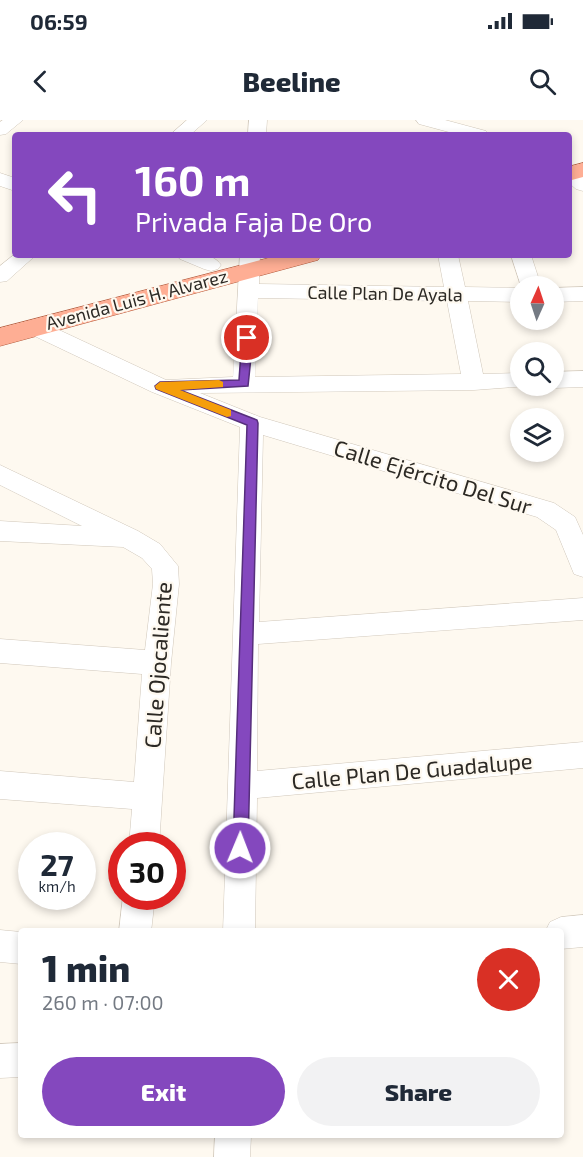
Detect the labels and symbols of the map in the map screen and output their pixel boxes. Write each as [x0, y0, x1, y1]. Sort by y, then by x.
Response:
street label: Avenida Luis H. Alvarez [43, 264, 230, 334]
north arrow [510, 276, 564, 330]
street label: Calle Plan De Ayala [307, 281, 463, 305]
pin [221, 312, 272, 363]
street label: Calle Ejército Del Sur [331, 434, 536, 520]
street label: Calle Ojocaliente [138, 581, 177, 749]
street label: Calle Plan De Guadalupe [290, 747, 533, 793]
position arrow [208, 816, 272, 880]
speed limit sign: 30 [108, 832, 186, 910]

